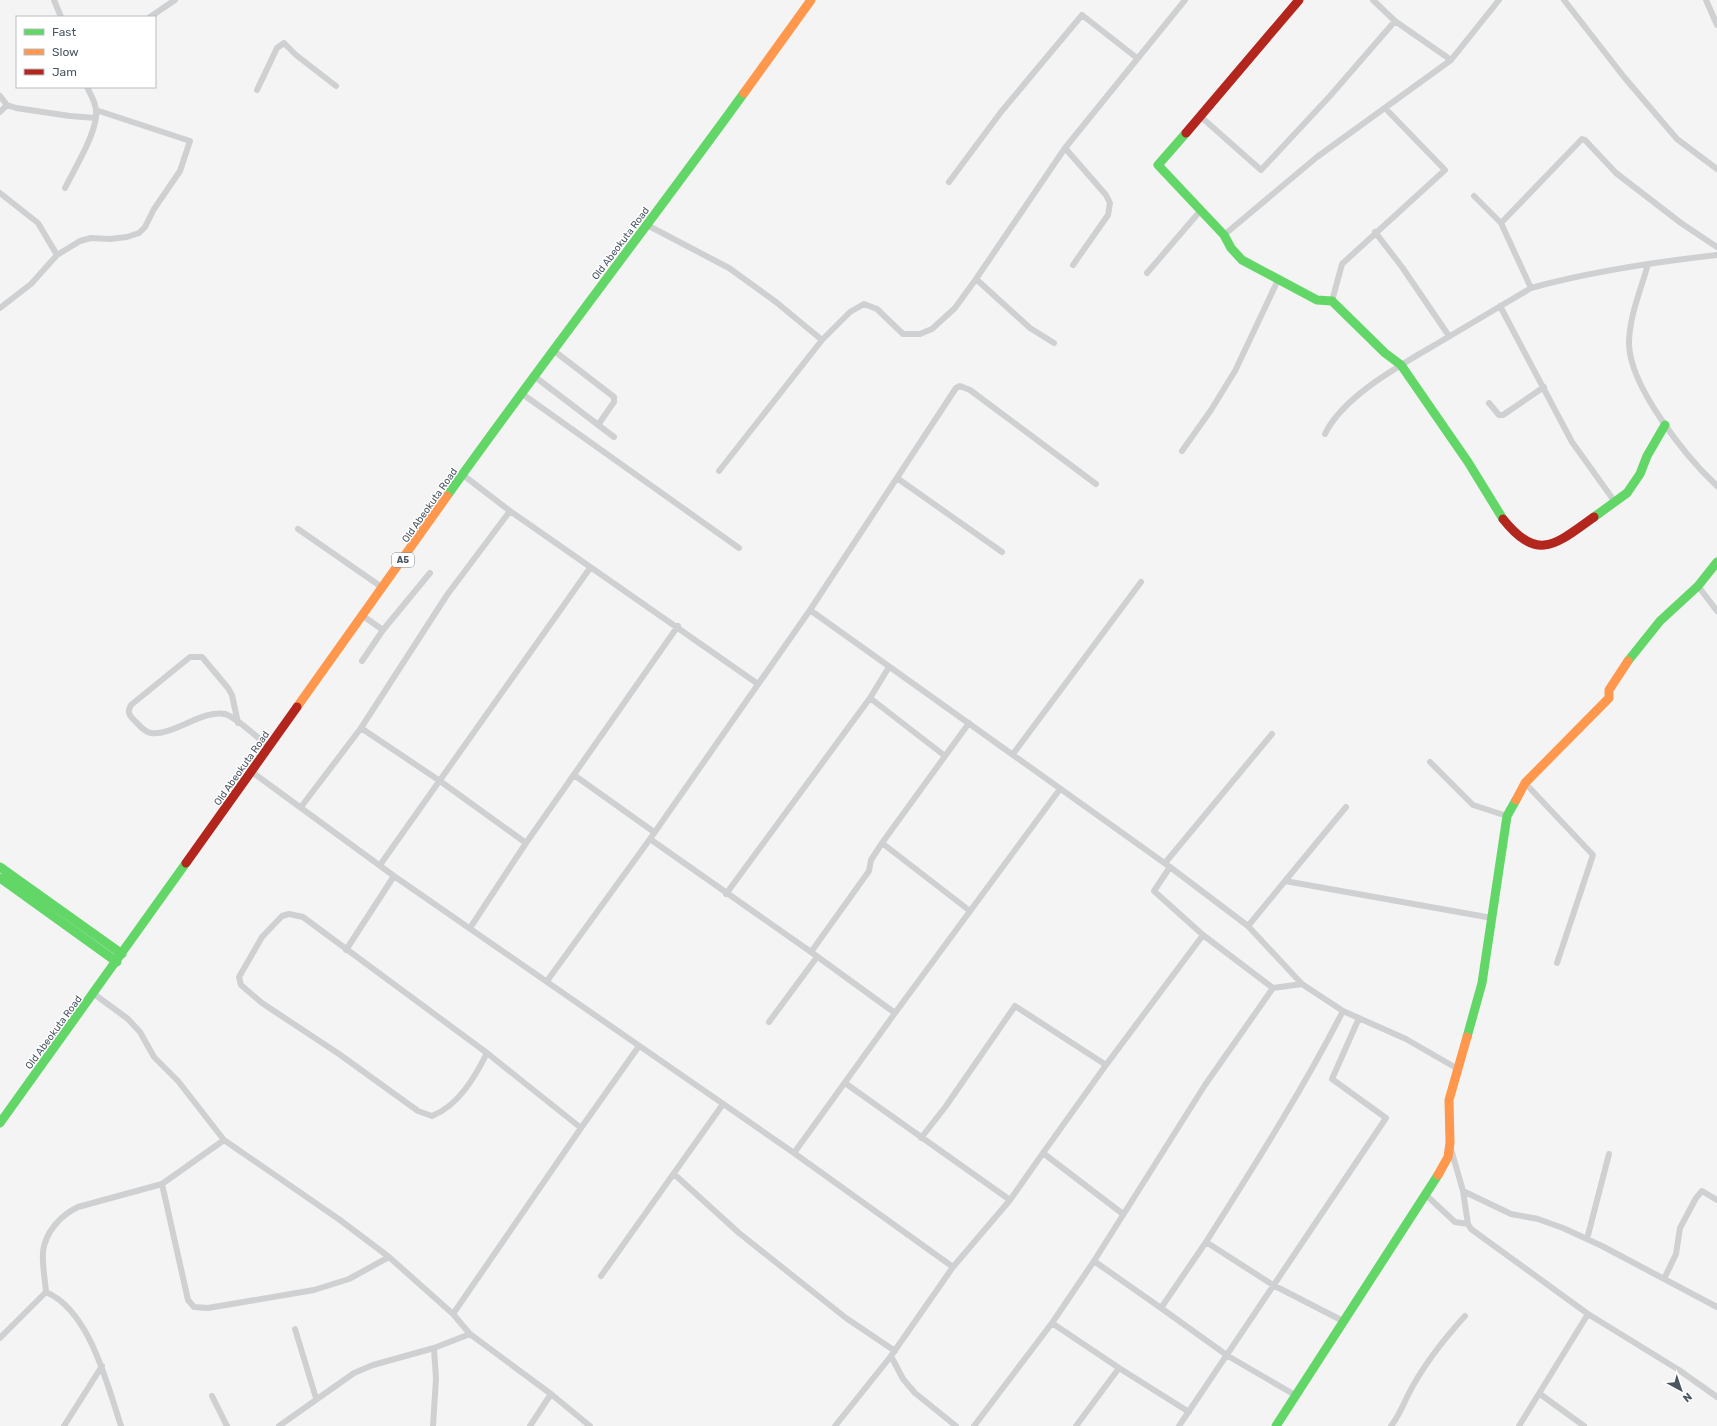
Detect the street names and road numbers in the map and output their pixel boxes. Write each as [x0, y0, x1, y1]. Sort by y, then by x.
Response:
street label: Old Abeokuta Road [590, 205, 652, 282]
street label: Old Abeokuta Road [400, 466, 460, 545]
road number: A5 [392, 553, 414, 567]
street label: Old Abeokuta Road [212, 729, 272, 808]
street label: Old Abeokuta Road [23, 993, 85, 1072]

